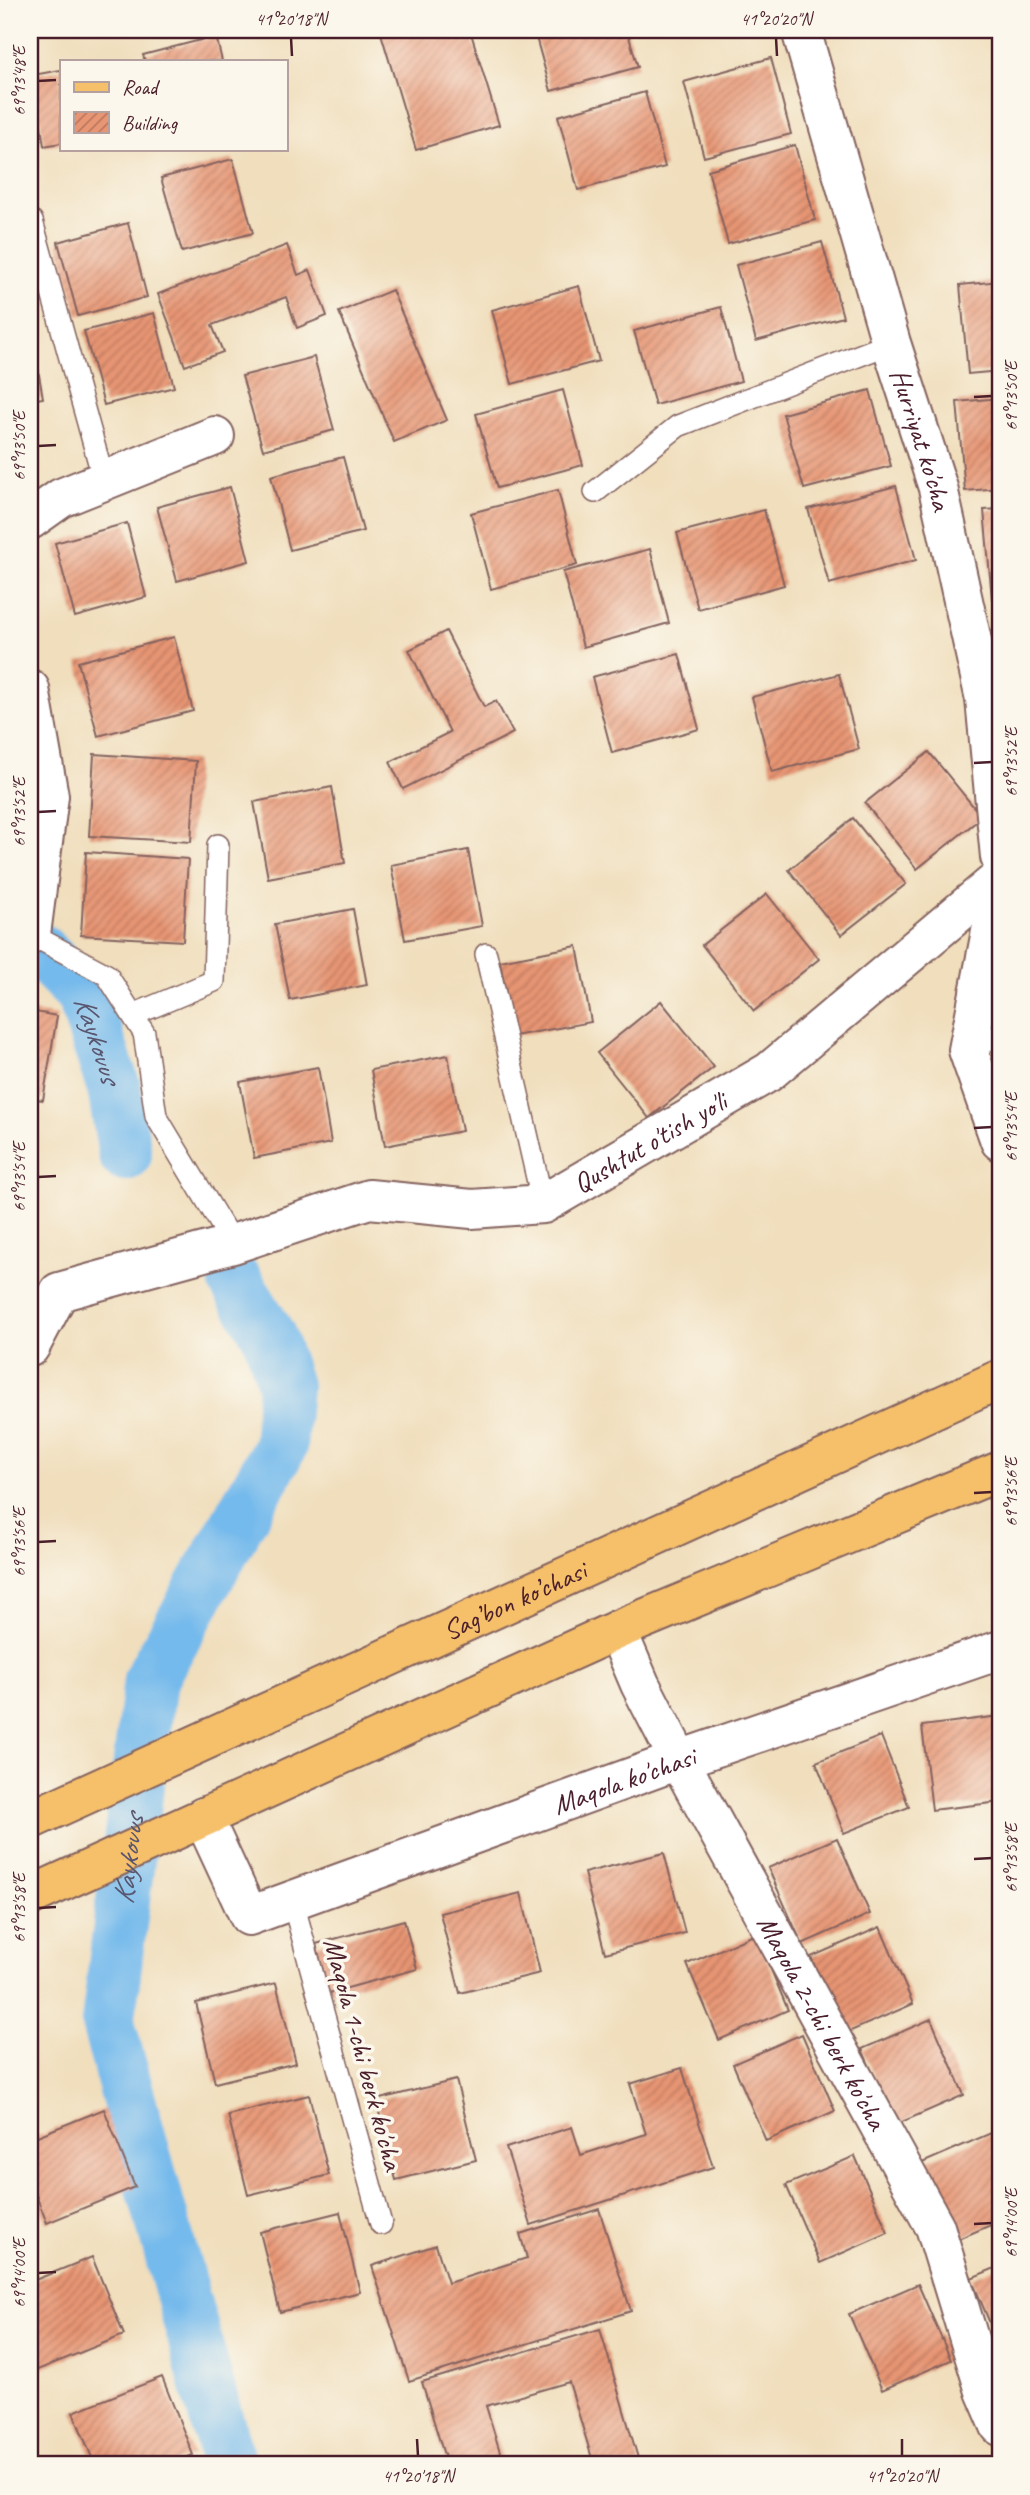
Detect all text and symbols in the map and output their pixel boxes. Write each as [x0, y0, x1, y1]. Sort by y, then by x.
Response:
text: 41°20'18"N [256, 8, 330, 30]
text: 41°20'20"N [741, 8, 815, 30]
text: 69°13'48"E [8, 44, 30, 116]
legend [60, 60, 287, 150]
text: Road [122, 74, 161, 100]
text: Building [122, 110, 179, 136]
text: 69°13'50"E [1000, 359, 1022, 431]
street label: Hurriyat ko'cha [882, 364, 960, 515]
text: 69°13'50"E [8, 409, 30, 481]
text: 69°13'52"E [1000, 725, 1022, 797]
text: 69°13'52"E [8, 775, 30, 847]
water label: Kaykovus [65, 991, 132, 1093]
street label: Qushtut o'tish yo'li [567, 1082, 736, 1201]
text: 69°13'54"E [1000, 1090, 1022, 1162]
text: 69°13'54"E [8, 1140, 30, 1212]
text: 69°13'56"E [1000, 1455, 1022, 1527]
text: 69°13'56"E [8, 1505, 30, 1577]
street label: Sag’bon ko’chasi [437, 1551, 595, 1648]
street label: Maqola ko'chasi [548, 1738, 703, 1822]
water label: Kaykovus [104, 1807, 153, 1906]
text: 69°13'58"E [1000, 1821, 1022, 1893]
text: 69°13'58"E [8, 1871, 30, 1943]
street label: Maqola 2-chi berk ko'cha [749, 1909, 896, 2137]
street label: Maqola 1-chi berk ko'cha [316, 1934, 412, 2176]
text: 69°14'00"E [1000, 2186, 1022, 2258]
text: 69°14'00"E [8, 2236, 30, 2308]
text: 41°20'18"N [383, 2465, 457, 2487]
text: 41°20'20"N [867, 2465, 941, 2487]

